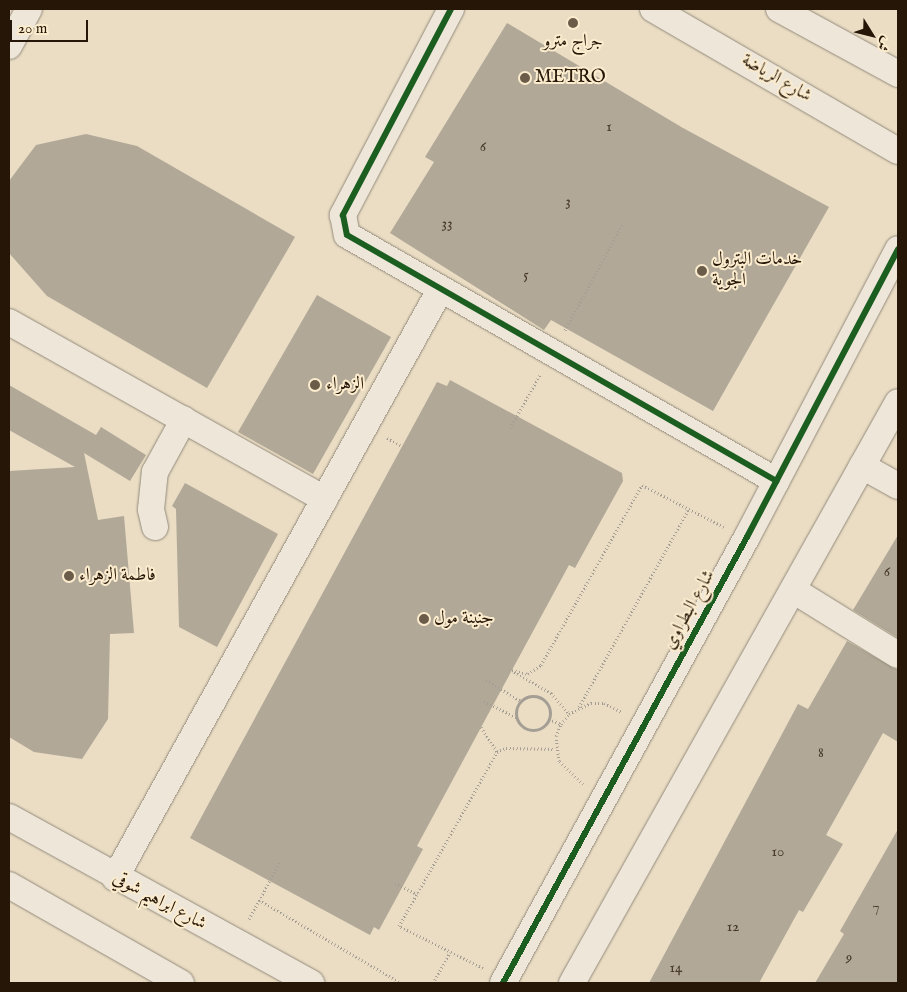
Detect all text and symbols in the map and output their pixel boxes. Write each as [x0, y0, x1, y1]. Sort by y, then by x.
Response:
scale bar [12, 10, 90, 42]
north arrow [847, 10, 897, 60]
marker: جراج مترو [567, 17, 579, 29]
text: 20 m [18, 19, 47, 38]
place label: جراج مترو [543, 31, 603, 53]
text: ش [873, 33, 896, 55]
street label: شارع الرياضة [737, 50, 815, 108]
place label: METRO [535, 67, 606, 89]
marker: METRO [519, 72, 531, 84]
house number: 1 [606, 118, 612, 136]
house number: 6 [480, 138, 486, 156]
house number: 3 [565, 193, 571, 211]
house number: 33 [441, 215, 453, 233]
place label: خدمات البترول الجوية [712, 250, 802, 292]
marker: خدمات البترول الجوية [696, 265, 708, 277]
house number: 5 [523, 266, 529, 284]
place label: الزهراء [326, 374, 364, 396]
marker: الزهراء [308, 378, 322, 392]
house number: 6 [884, 563, 890, 581]
place label: فاطمة الزهراء [79, 565, 156, 587]
street label: شارع البطراوي [659, 566, 721, 654]
marker: فاطمة الزهراء [63, 570, 75, 582]
place label: جنينة مول [434, 608, 494, 630]
marker: جنينة مول [418, 613, 430, 625]
house number: 8 [818, 744, 824, 762]
house number: 10 [772, 843, 784, 861]
street label: شارع ابراهيم شوقي [108, 868, 210, 936]
house number: 7 [872, 898, 880, 916]
house number: 12 [727, 918, 739, 936]
house number: 9 [846, 949, 852, 967]
house number: 14 [670, 959, 682, 977]

